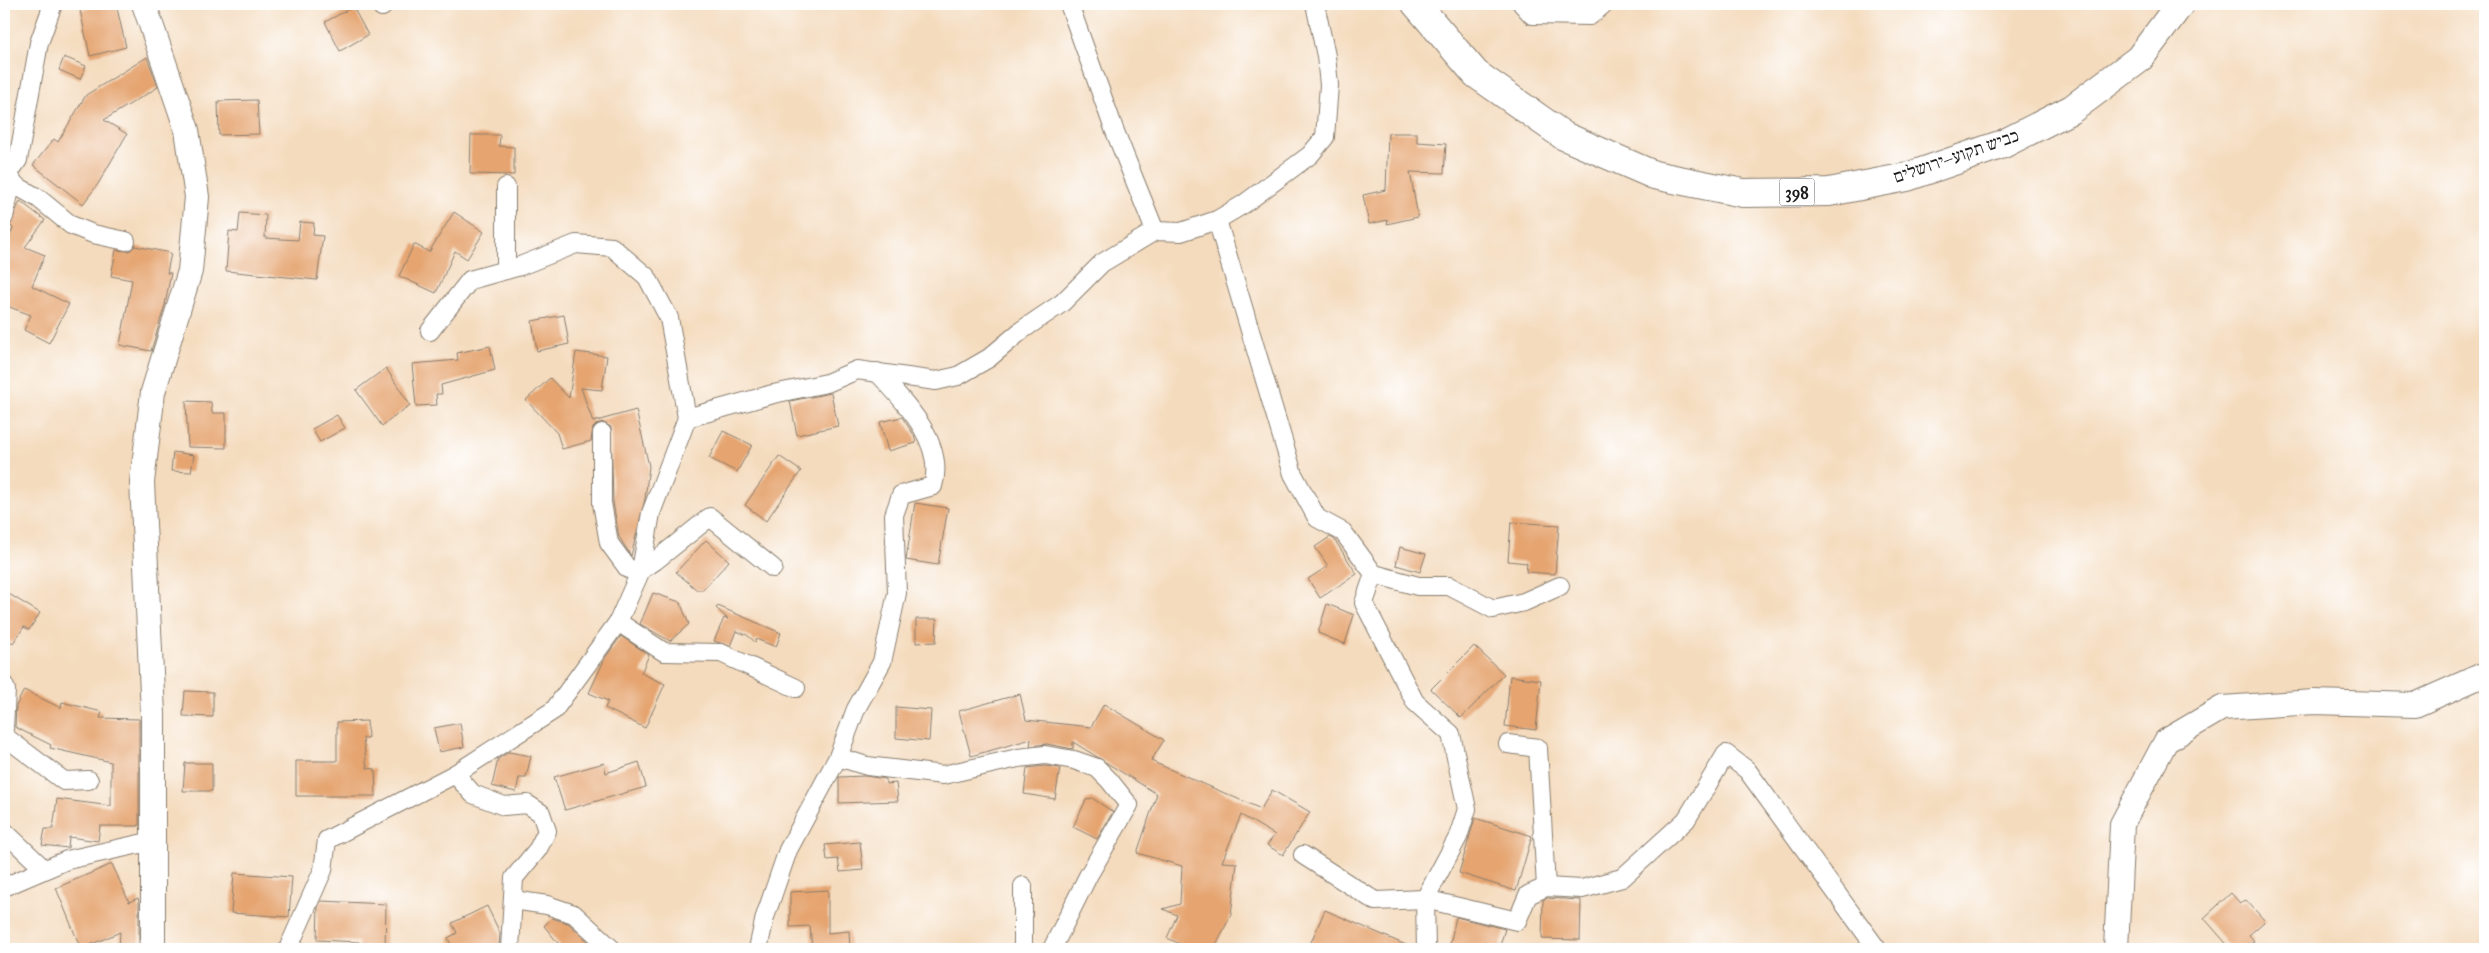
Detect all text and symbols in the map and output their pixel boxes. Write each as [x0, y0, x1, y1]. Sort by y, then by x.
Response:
street label: כביש תקוע–ירושלים [1890, 124, 2022, 188]
road number: 398 [1780, 178, 1814, 206]

